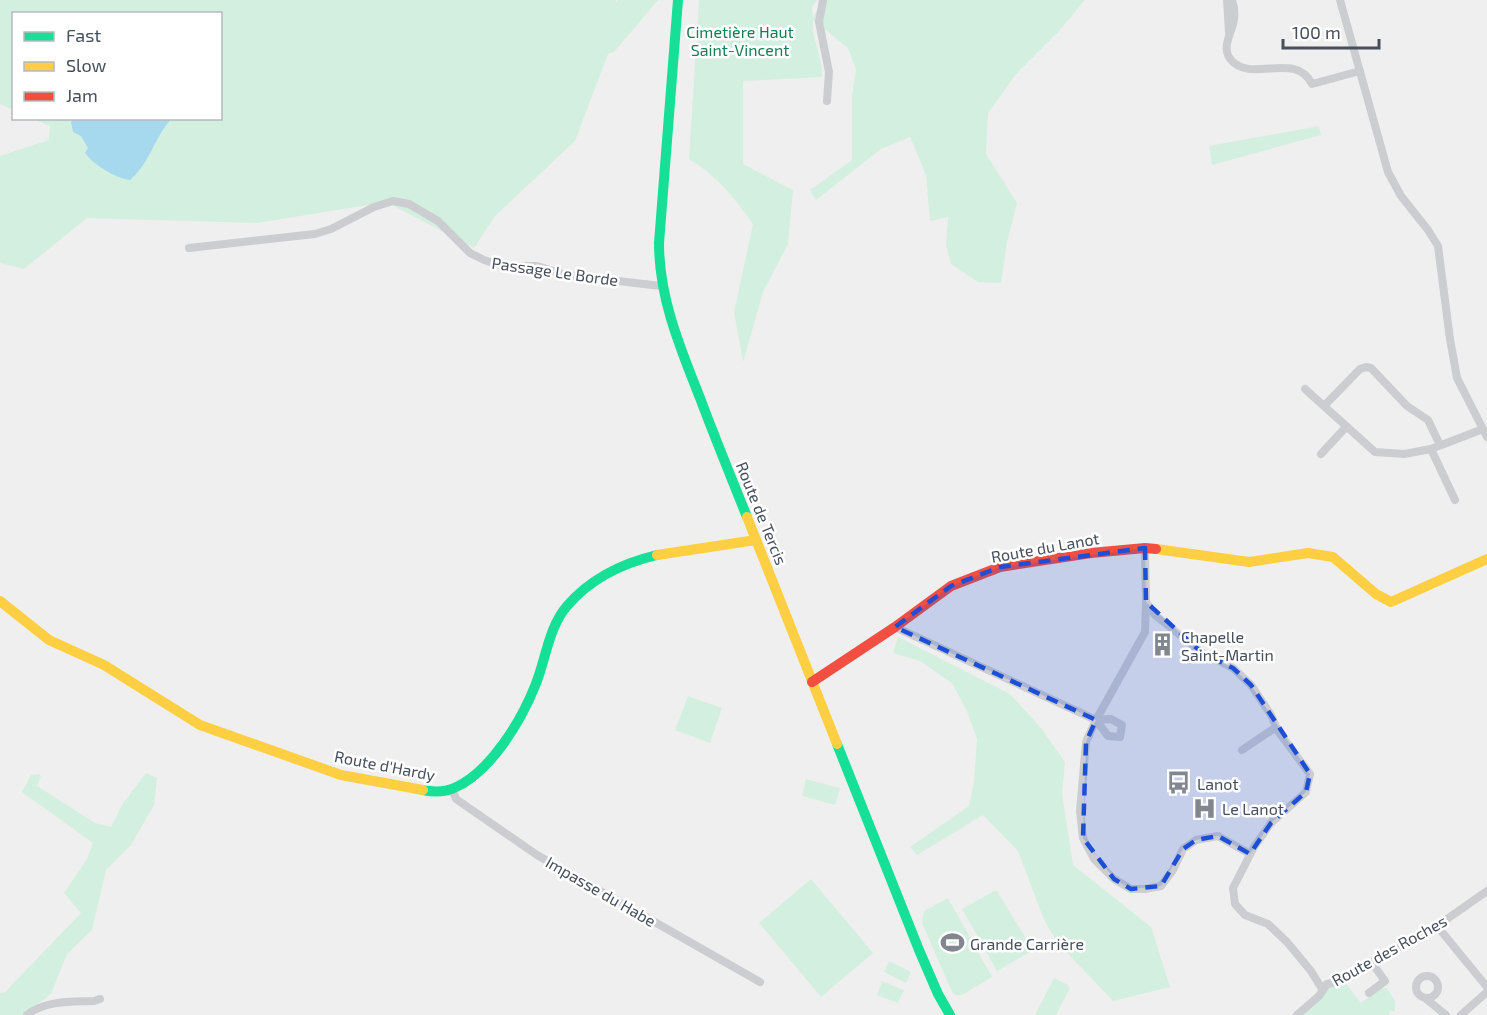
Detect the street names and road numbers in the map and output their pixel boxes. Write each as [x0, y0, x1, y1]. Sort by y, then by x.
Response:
street label: Passage Le Borde [490, 253, 620, 289]
street label: Route de Tercis [733, 459, 791, 567]
street label: Route du Lanot [989, 528, 1101, 566]
street label: Route d'Hardy [333, 746, 437, 784]
street label: Impasse du Habe [543, 852, 659, 930]
street label: Route des Roches [1328, 911, 1450, 989]

